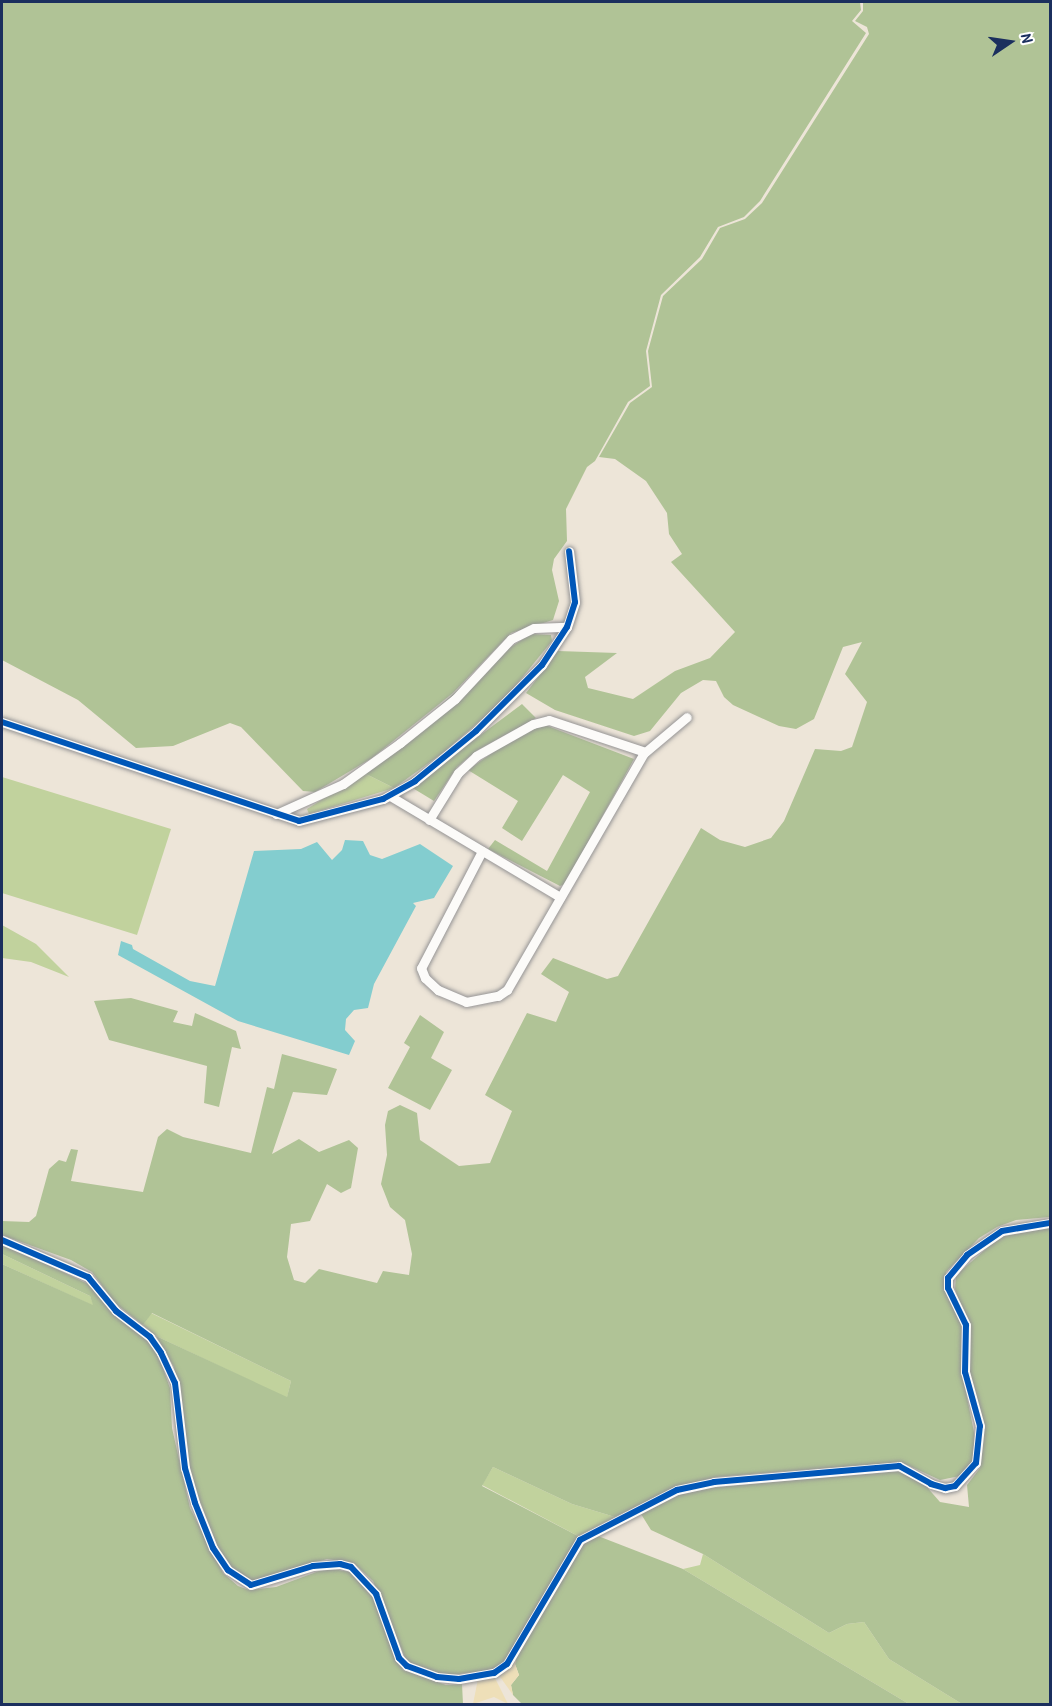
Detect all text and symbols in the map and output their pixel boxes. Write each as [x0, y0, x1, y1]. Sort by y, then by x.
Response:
north arrow [980, 12, 1040, 72]
text: N [1016, 31, 1039, 45]

